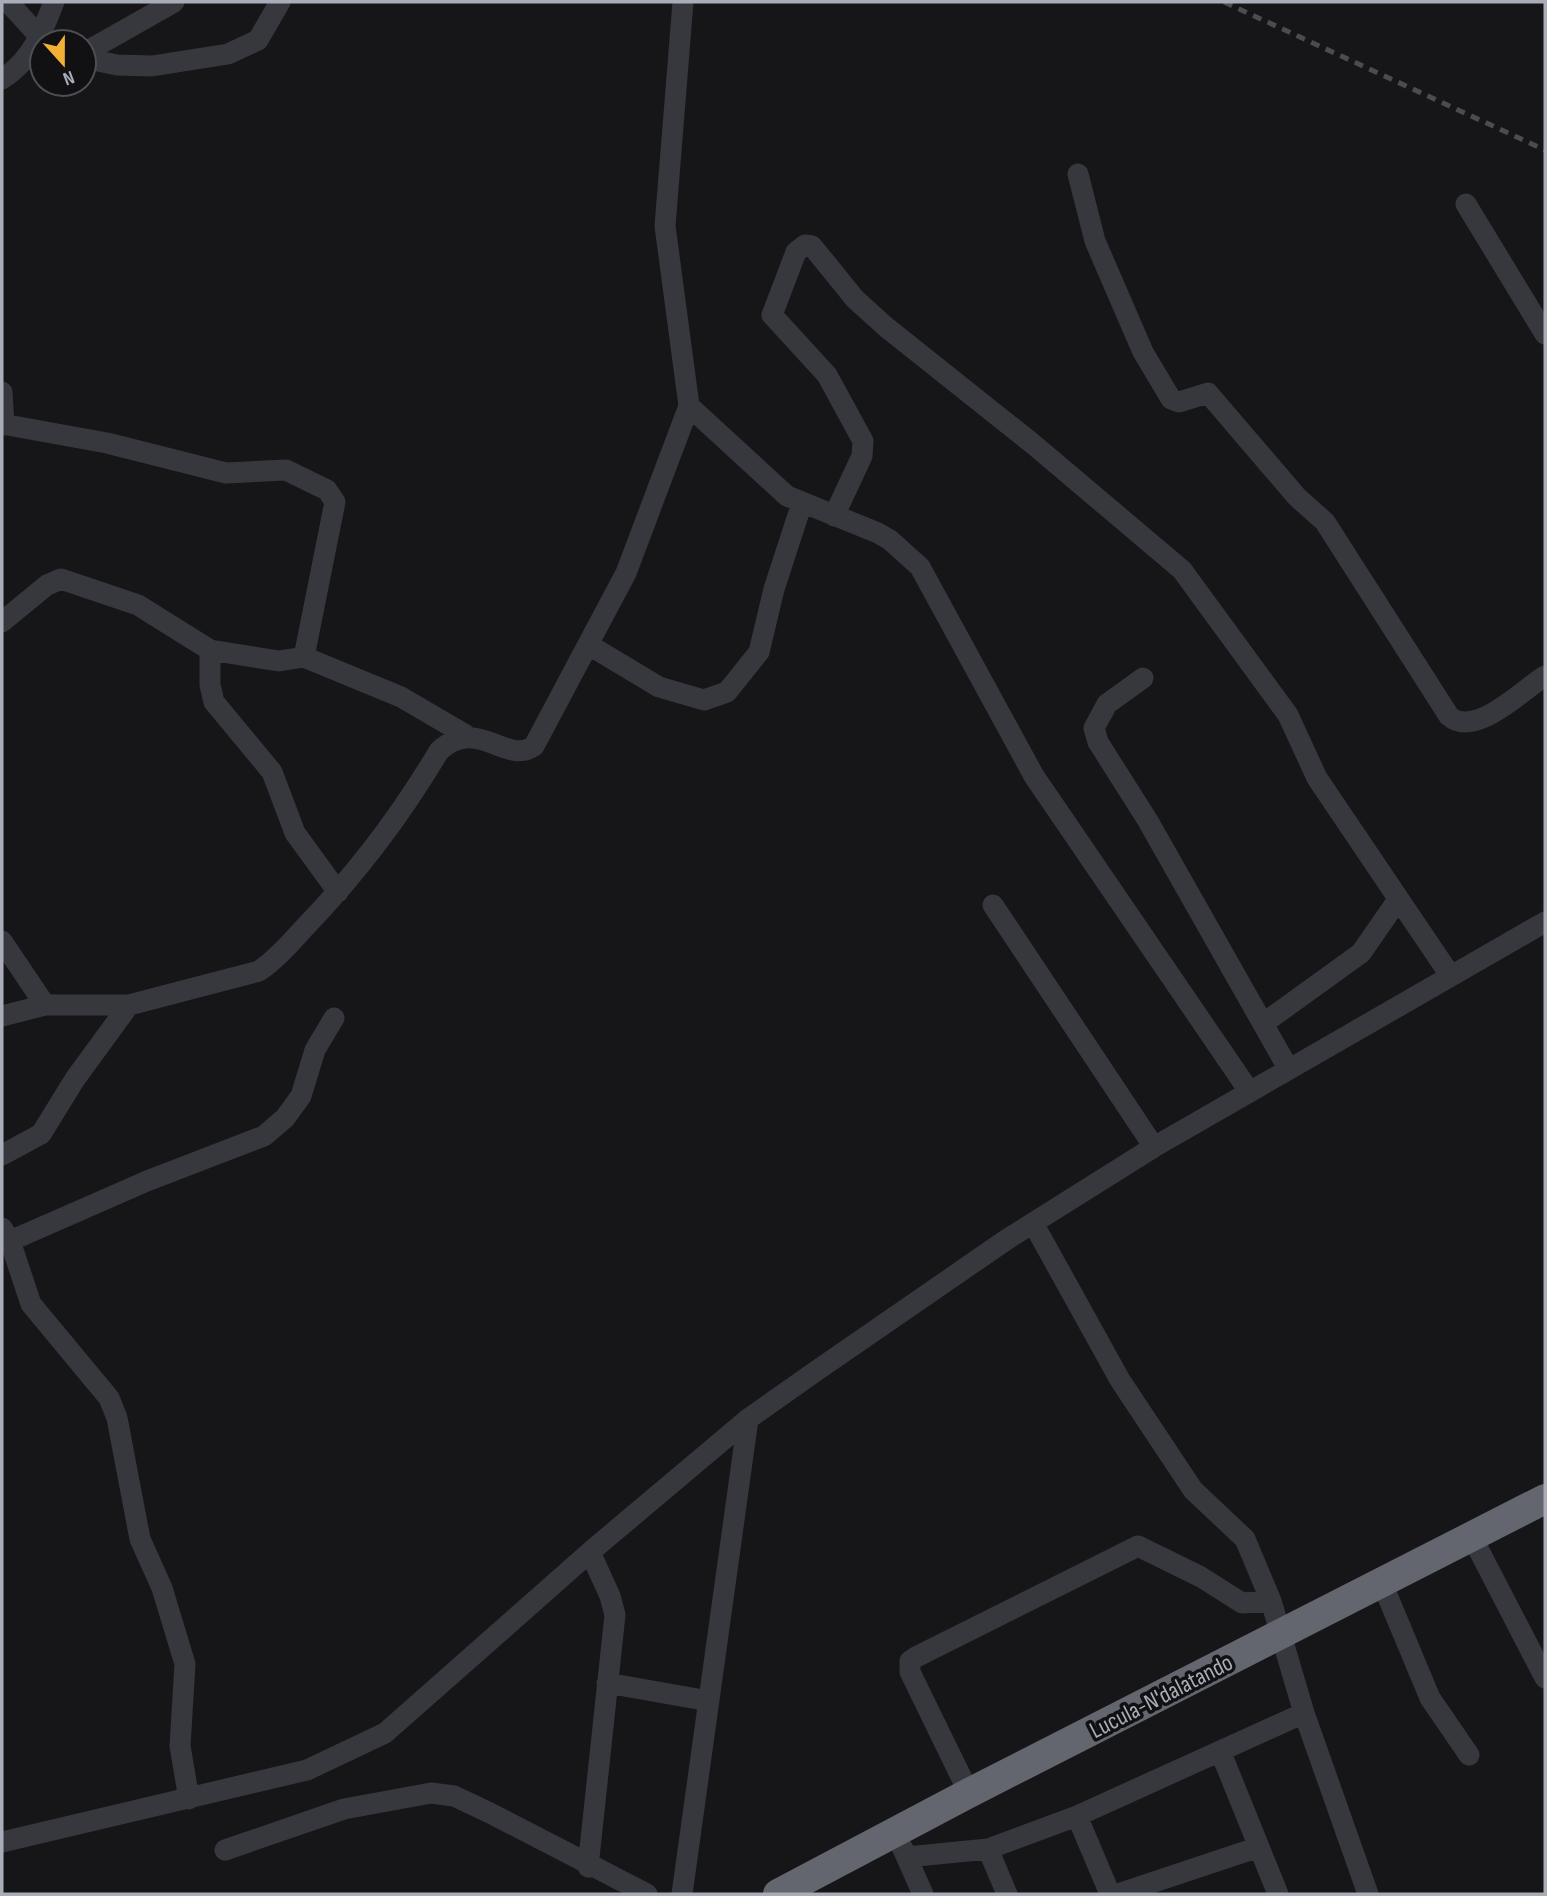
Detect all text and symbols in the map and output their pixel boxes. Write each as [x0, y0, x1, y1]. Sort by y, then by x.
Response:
north arrow [28, 28, 98, 98]
text: N [60, 65, 77, 90]
street label: Lucula-N'dalatando [1085, 1648, 1238, 1745]

